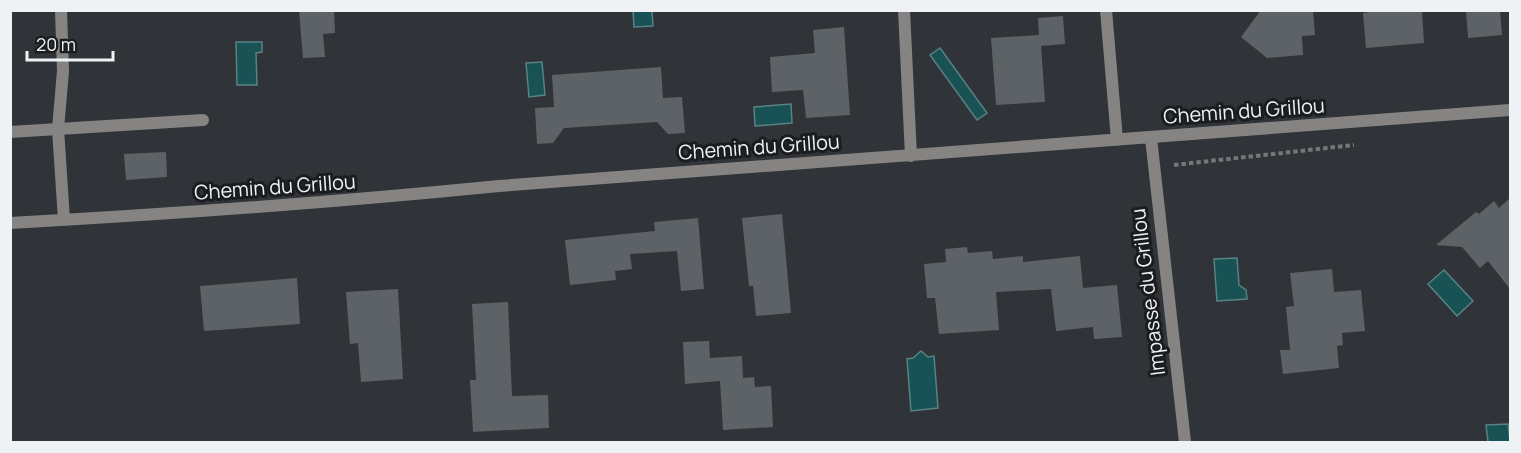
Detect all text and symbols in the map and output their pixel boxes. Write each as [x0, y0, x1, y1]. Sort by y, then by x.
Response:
scale bar [27, 24, 112, 62]
text: 20 m [36, 32, 76, 56]
street label: Chemin du Grillou [1162, 91, 1326, 130]
street label: Chemin du Grillou [677, 127, 841, 166]
street label: Chemin du Grillou [193, 167, 357, 206]
street label: Impasse du Grillou [1124, 207, 1171, 377]

